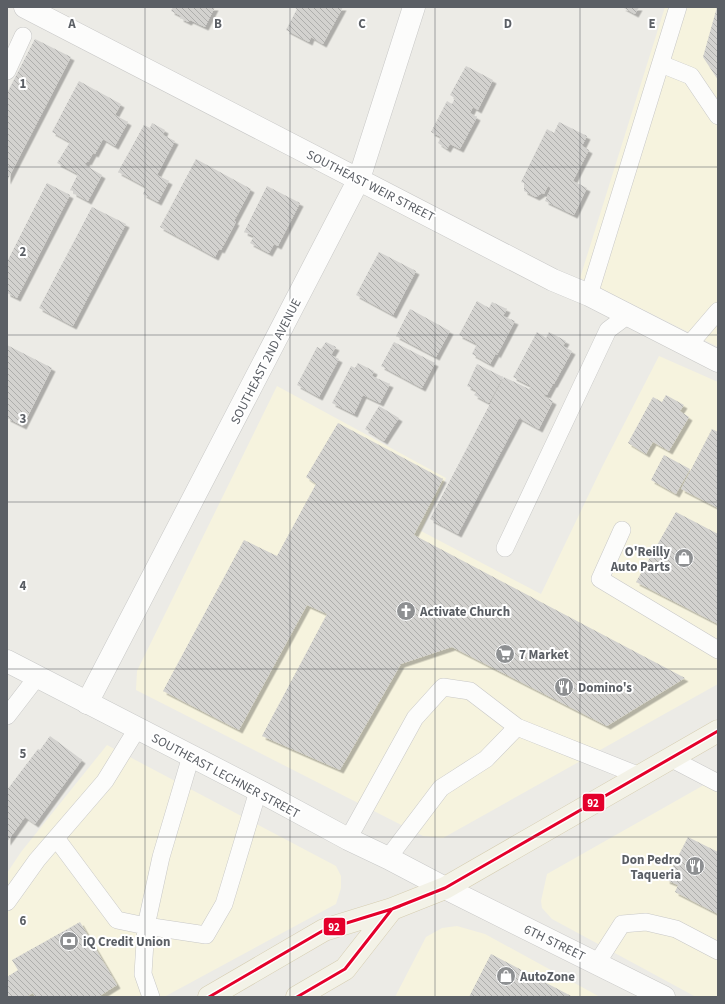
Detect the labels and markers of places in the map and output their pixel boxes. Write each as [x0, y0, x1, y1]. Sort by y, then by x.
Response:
place label: O'Reilly Auto Parts [610, 543, 670, 576]
shop icon: O'Reilly Auto Parts [673, 547, 695, 569]
church icon: Activate Church [395, 600, 417, 622]
place label: Activate Church [419, 603, 510, 621]
supermarket icon: 7 Market [494, 643, 516, 665]
place label: 7 Market [519, 646, 569, 664]
restaurant icon: Domino's [553, 676, 575, 698]
place label: Domino's [578, 679, 632, 697]
place label: Don Pedro Taqueria [622, 851, 681, 884]
restaurant icon: Don Pedro Taqueria [684, 855, 706, 877]
bank icon: iQ Credit Union [58, 930, 80, 952]
place label: iQ Credit Union [83, 933, 170, 951]
shop icon: AutoZone [495, 965, 517, 987]
place label: AutoZone [519, 968, 575, 986]

